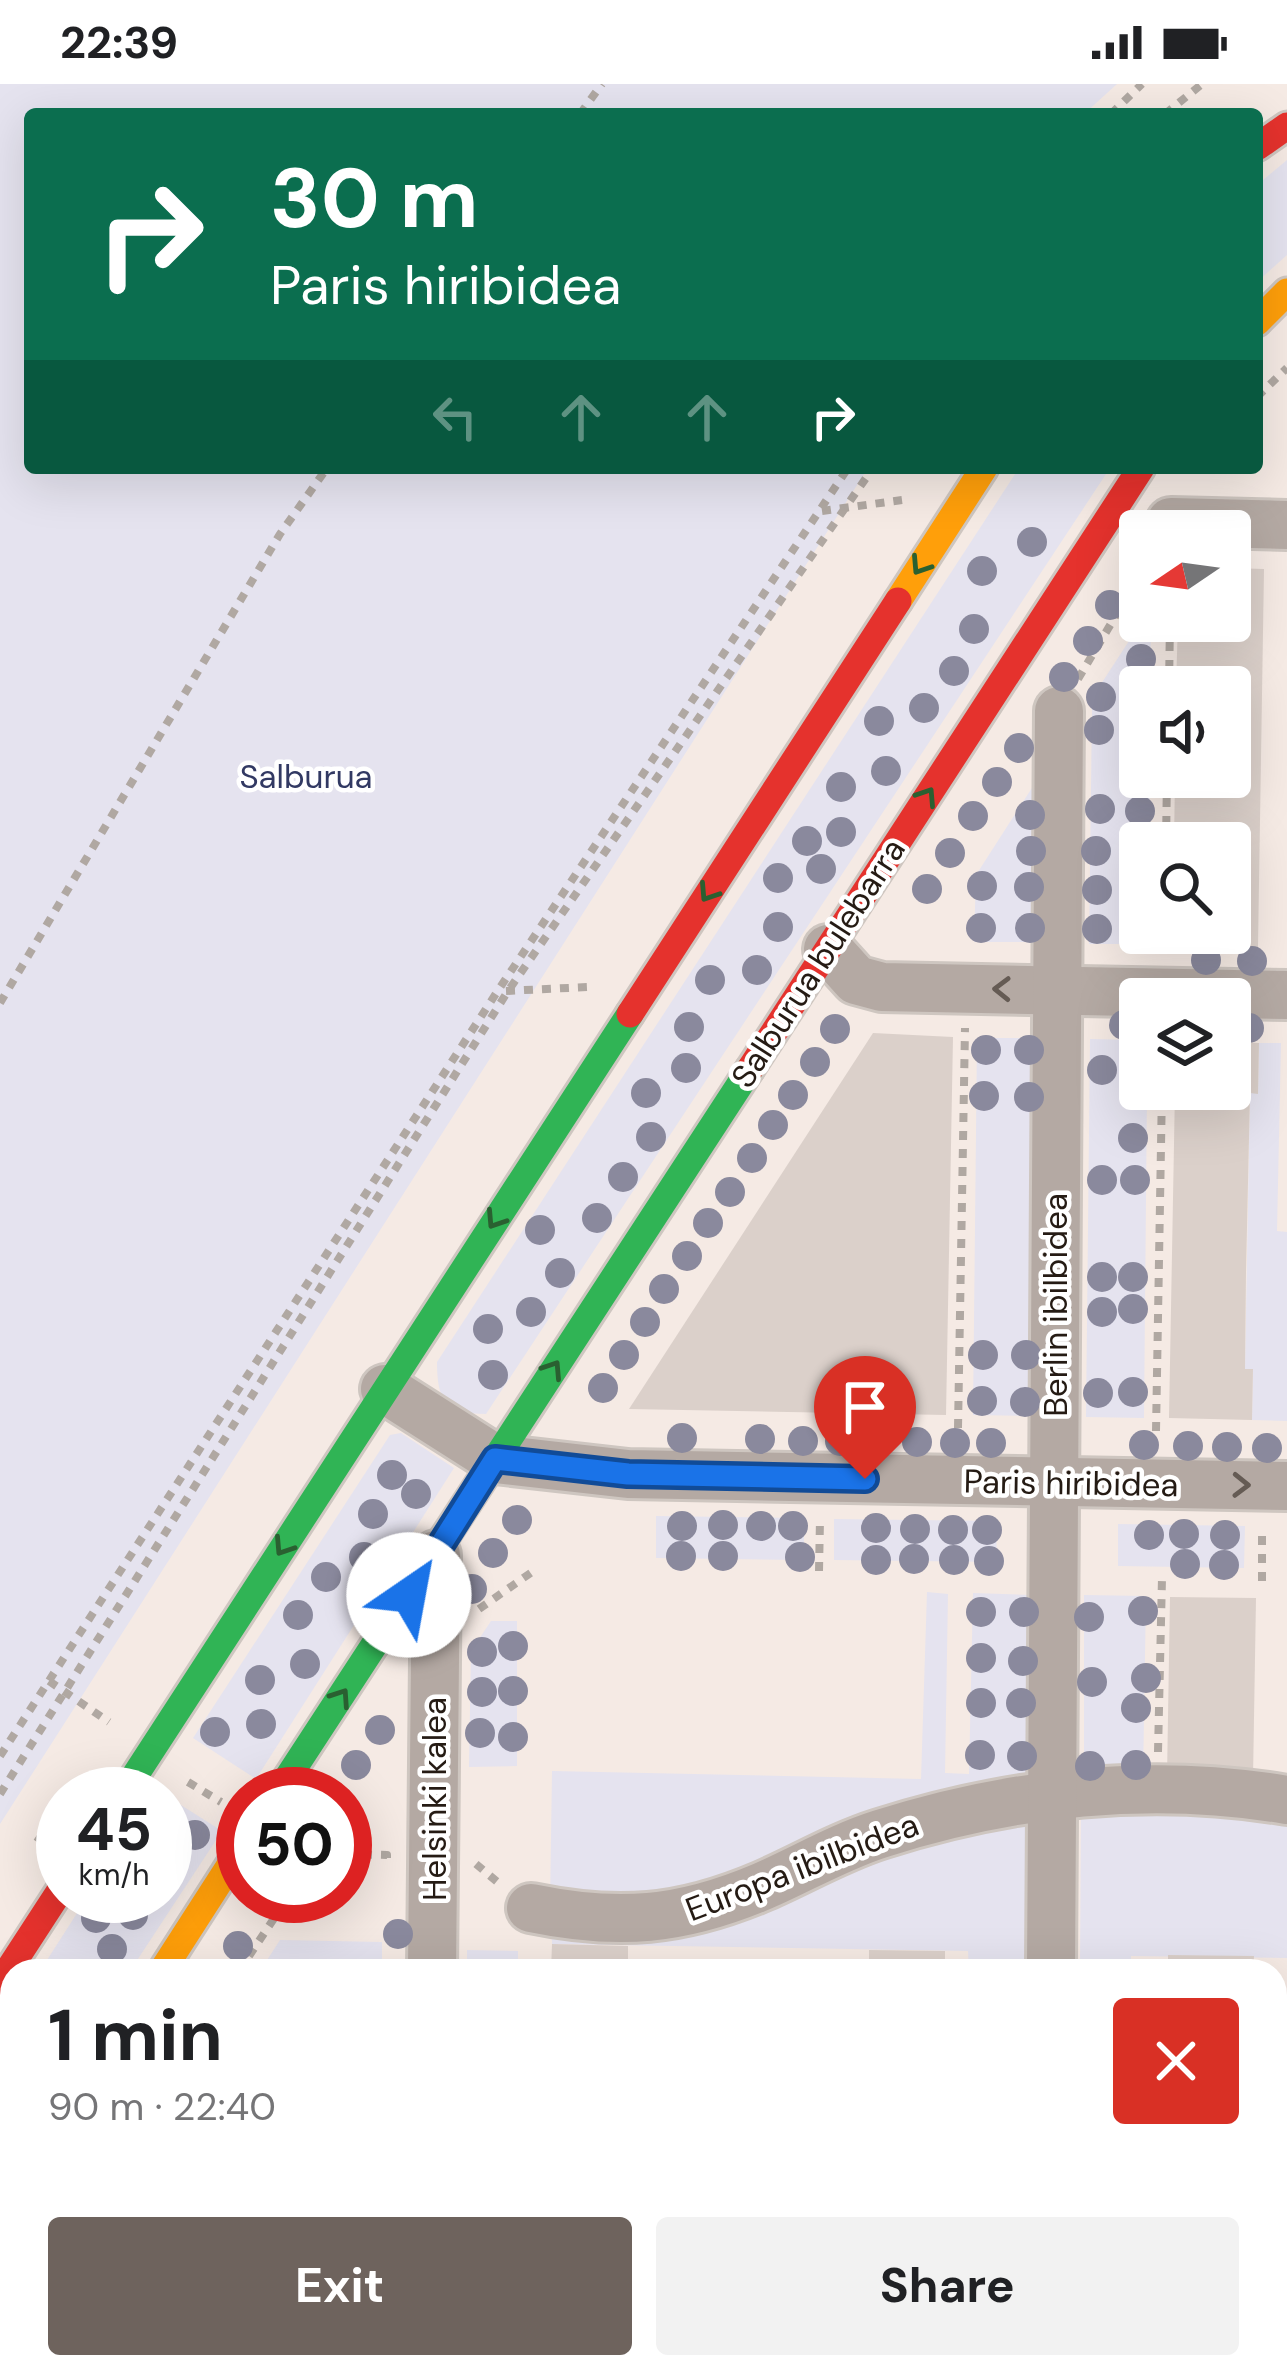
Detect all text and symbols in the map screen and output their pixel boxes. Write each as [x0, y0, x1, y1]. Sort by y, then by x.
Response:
text: 22:39 [60, 13, 178, 72]
text: 30 m [270, 144, 479, 253]
icon: right [72, 156, 228, 312]
text: Paris hiribidea [270, 250, 622, 321]
icon: left [422, 384, 488, 450]
icon: ahead [548, 384, 614, 450]
icon: ahead [674, 384, 740, 450]
icon: right [800, 384, 866, 450]
north arrow [1119, 510, 1251, 642]
map controls [1119, 510, 1251, 1110]
one-way arrow [912, 553, 935, 575]
button: sound [1119, 666, 1251, 798]
park label: Salburua [239, 755, 373, 798]
one-way arrow [913, 788, 935, 810]
button: search [1119, 822, 1251, 954]
street label: Salburua bulebarra [721, 830, 915, 1096]
one-way arrow [699, 880, 722, 902]
one-way arrow [992, 977, 1011, 1003]
button: layers [1119, 978, 1251, 1110]
street label: Berlin ibilbidea [1034, 1193, 1077, 1417]
one-way arrow [487, 1207, 510, 1229]
pin [814, 1356, 916, 1479]
one-way arrow [539, 1361, 561, 1383]
icon: arrive [832, 1374, 898, 1440]
street label: Paris hiribidea [963, 1460, 1179, 1506]
one-way arrow [1232, 1472, 1251, 1498]
position arrow [346, 1532, 472, 1658]
one-way arrow [275, 1534, 297, 1556]
one-way arrow [327, 1688, 349, 1710]
street label: Helsinki kalea [413, 1697, 456, 1901]
speed limit sign: 50 [216, 1767, 372, 1923]
text: 45 [76, 1790, 152, 1869]
street label: Europa ibilbidea [680, 1803, 924, 1931]
text: km/h [79, 1855, 149, 1894]
text: 1 min [48, 1989, 223, 2082]
button: close [1113, 1998, 1239, 2124]
text: 90 m · 22:40 [48, 2081, 276, 2132]
button: Exit [48, 2217, 632, 2355]
button: Share [656, 2217, 1239, 2355]

